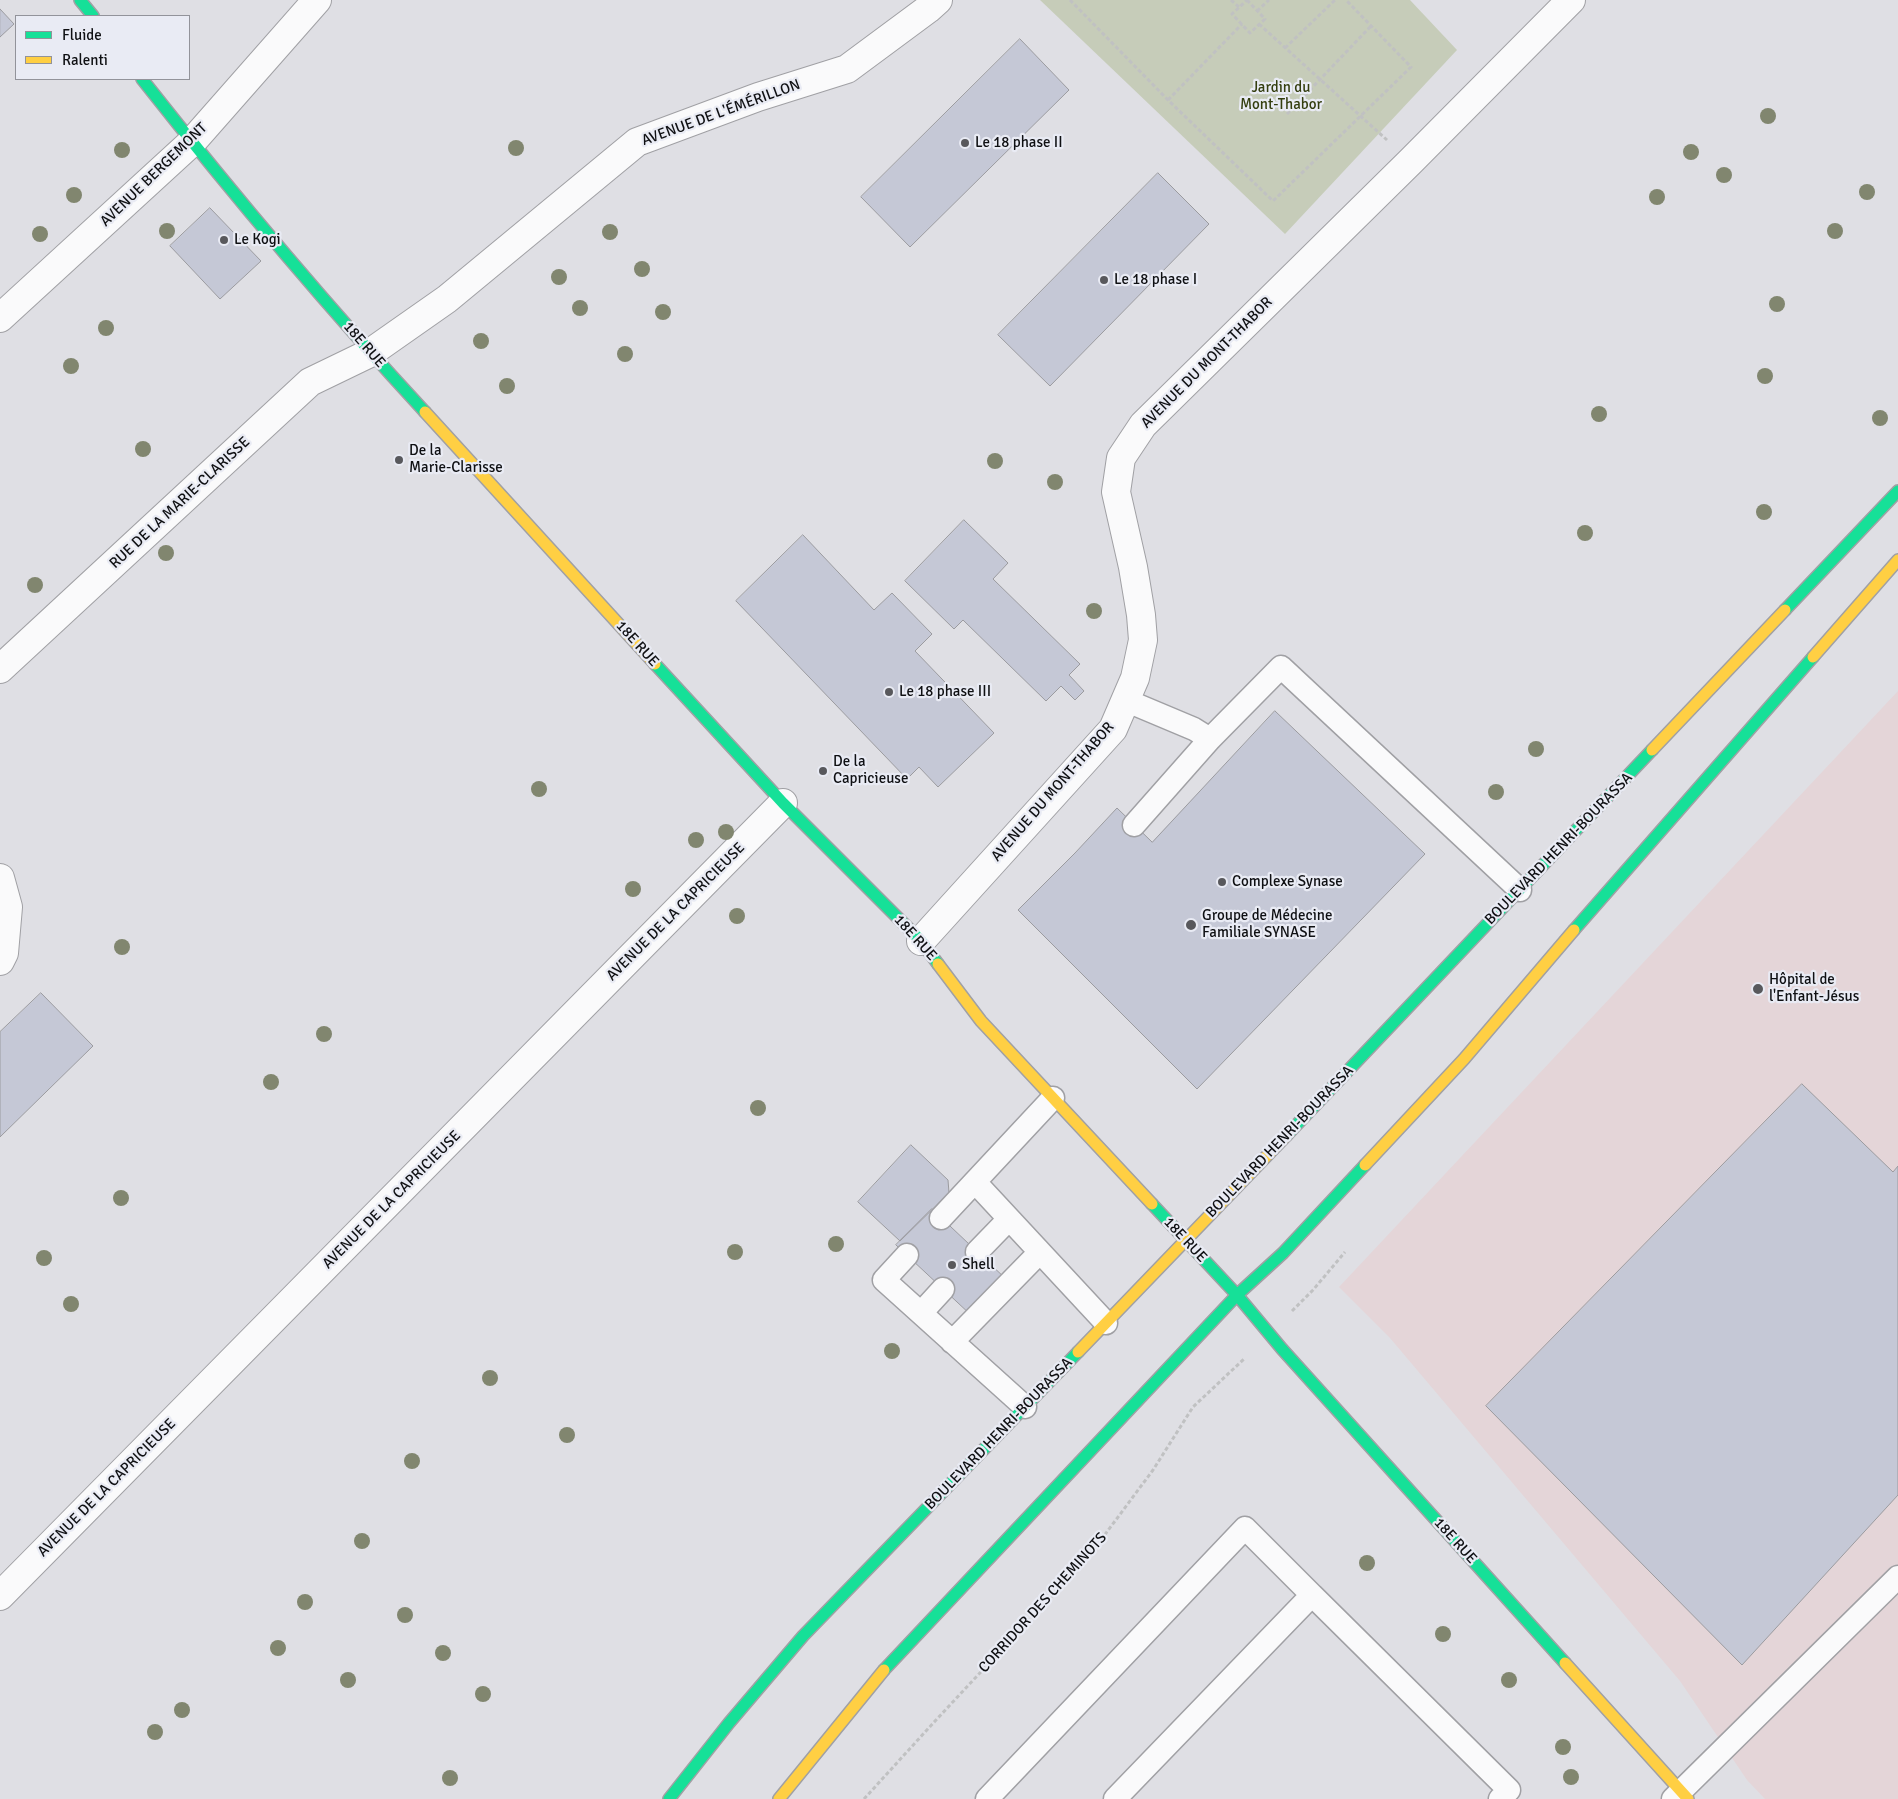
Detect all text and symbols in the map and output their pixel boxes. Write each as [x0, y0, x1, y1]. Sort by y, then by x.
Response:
legend [15, 15, 190, 80]
text: Fluide [62, 26, 102, 44]
text: Ralenti [62, 51, 108, 69]
street label: AVENUE DE L'ÉMÉRILLON [639, 76, 803, 150]
park label: Jardin du Mont-Thabor [1240, 79, 1322, 114]
street label: AVENUE BERGEMONT [97, 119, 211, 231]
place label: Le 18 phase II [975, 134, 1063, 152]
marker: Le 18 phase II [959, 137, 971, 149]
place label: Le Kogi [234, 231, 281, 249]
marker: Le Kogi [218, 234, 230, 246]
place label: Le 18 phase I [1114, 271, 1197, 289]
marker: Le 18 phase I [1098, 274, 1110, 286]
street label: AVENUE DU MONT-THABOR [1138, 294, 1276, 432]
street label: 18E RUE [339, 318, 389, 372]
street label: RUE DE LA MARIE-CLARISSE [106, 433, 254, 573]
place label: De la Marie-Clarisse [409, 442, 503, 477]
marker: De la Marie-Clarisse [393, 454, 405, 466]
street label: 18E RUE [612, 617, 662, 671]
place label: Le 18 phase III [899, 683, 991, 701]
marker: Le 18 phase III [883, 686, 895, 698]
street label: AVENUE DU MONT-THABOR [988, 719, 1118, 865]
place label: De la Capricieuse [833, 753, 908, 788]
marker: De la Capricieuse [817, 765, 829, 777]
street label: BOULEVARD HENRI-BOURASSA [1482, 769, 1636, 929]
street label: AVENUE DE LA CAPRICIEUSE [603, 839, 749, 985]
place label: Complexe Synase [1232, 873, 1343, 891]
marker: Complexe Synase [1216, 876, 1228, 888]
place label: Groupe de Médecine Familiale SYNASE [1202, 907, 1332, 942]
street label: 18E RUE [890, 911, 940, 965]
marker: Groupe de Médecine Familiale SYNASE [1184, 918, 1198, 932]
place label: Hôpital de l'Enfant-Jésus [1769, 971, 1859, 1006]
marker: Hôpital de l'Enfant-Jésus [1751, 982, 1765, 996]
street label: BOULEVARD HENRI-BOURASSA [1203, 1062, 1357, 1222]
street label: AVENUE DE LA CAPRICIEUSE [319, 1127, 465, 1273]
street label: 18E RUE [1160, 1214, 1210, 1266]
place label: Shell [962, 1256, 995, 1274]
marker: Shell [946, 1259, 958, 1271]
street label: BOULEVARD HENRI-BOURASSA [922, 1354, 1076, 1514]
street label: AVENUE DE LA CAPRICIEUSE [34, 1415, 180, 1561]
street label: 18E RUE [1430, 1514, 1480, 1568]
street label: CORRIDOR DES CHEMINOTS [975, 1529, 1111, 1677]

